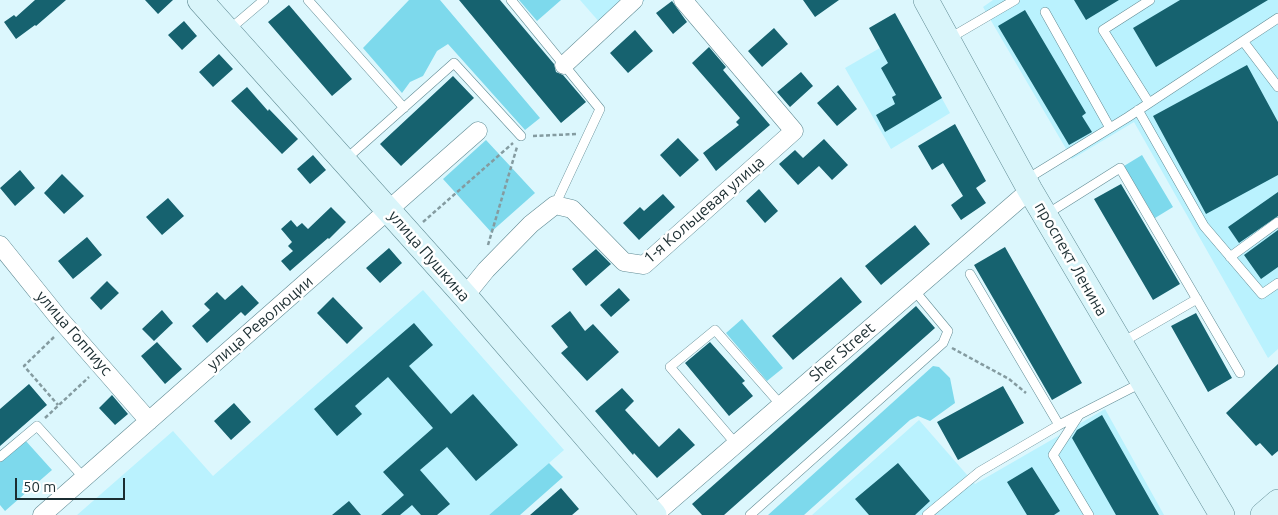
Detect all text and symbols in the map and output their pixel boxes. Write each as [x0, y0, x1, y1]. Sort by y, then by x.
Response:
street label: 1-я Кольцевая улица [640, 152, 768, 268]
street label: проспект Ленина [1031, 198, 1111, 320]
street label: улица Пушкина [384, 207, 474, 305]
street label: улица Революции [203, 272, 317, 374]
street label: улица Гоппиус [32, 287, 116, 379]
street label: Sher Street [805, 318, 879, 386]
scale bar [18, 468, 128, 500]
text: 50 m [23, 478, 56, 495]

